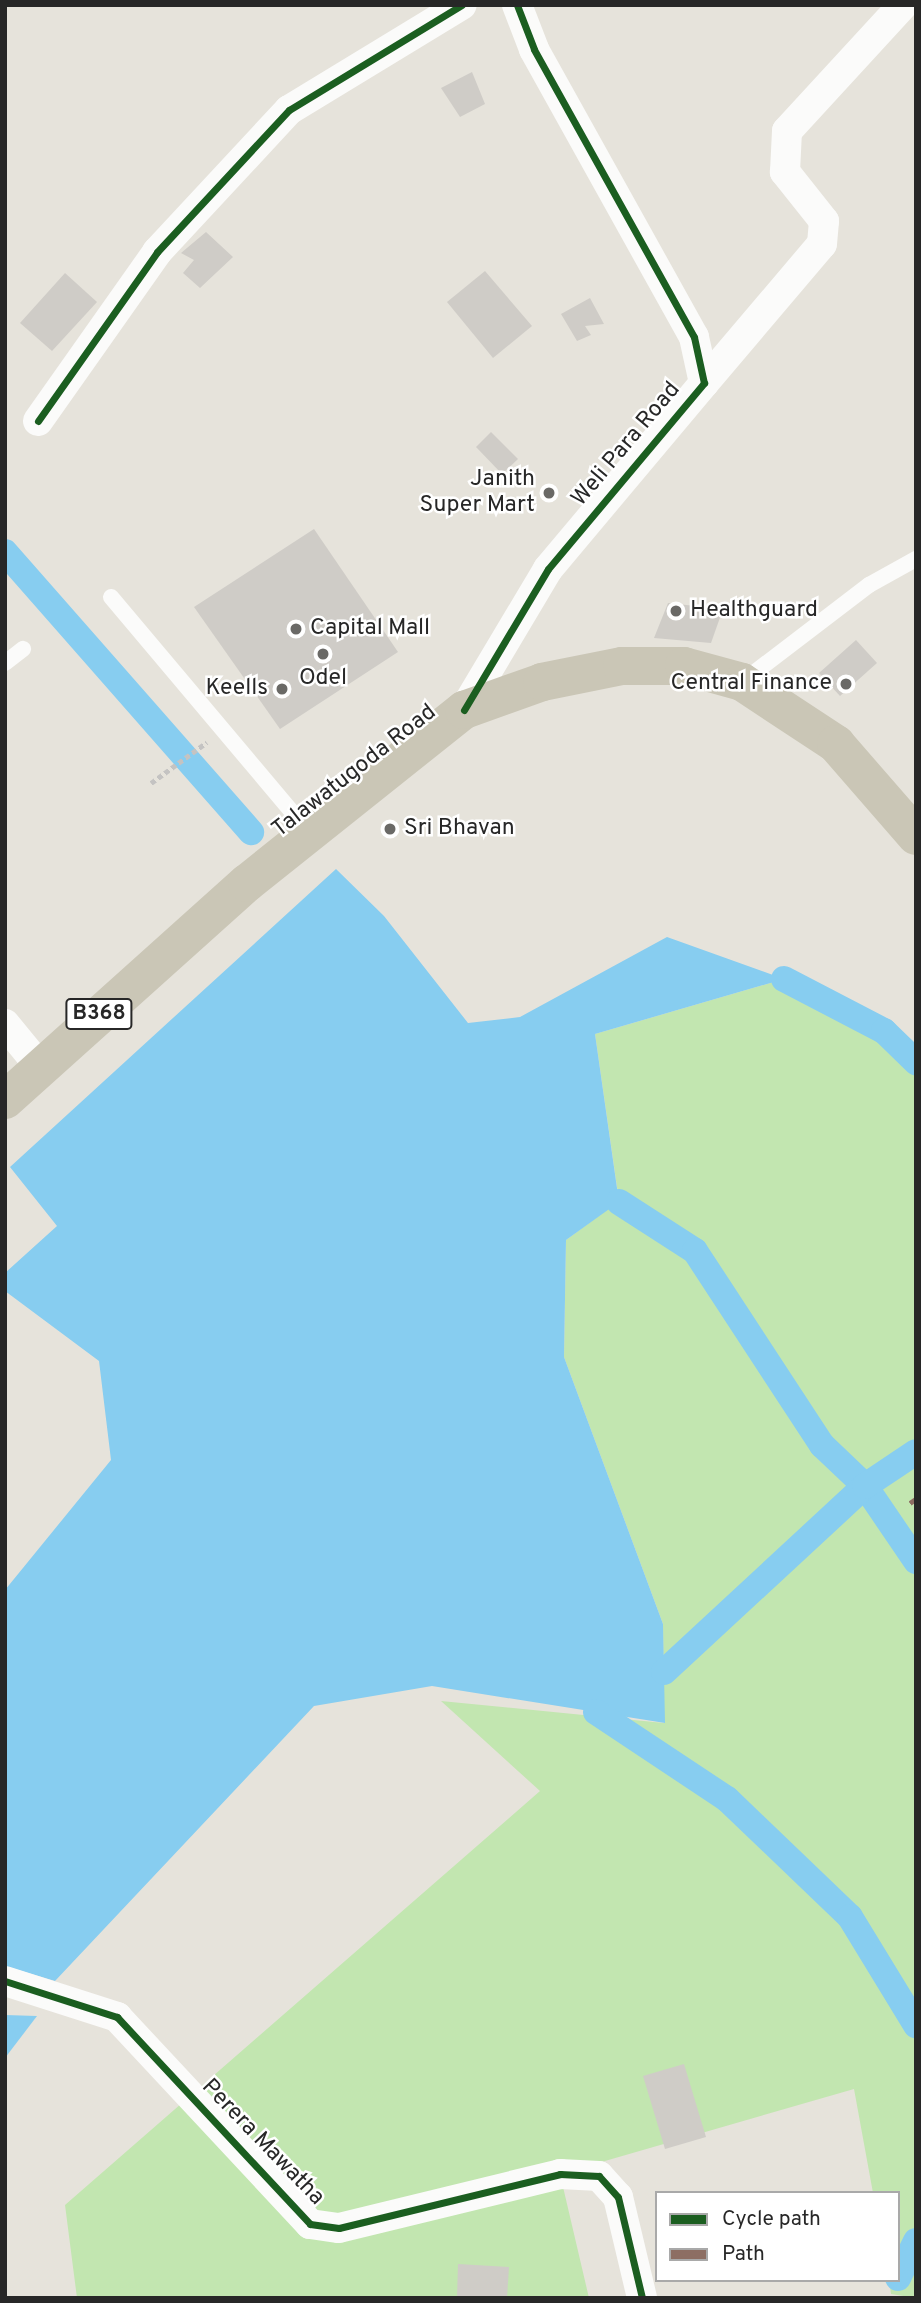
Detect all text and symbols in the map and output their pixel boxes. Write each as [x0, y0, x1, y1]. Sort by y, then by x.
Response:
street label: Weli Para Road [567, 377, 687, 513]
place label: Janith Super Mart [420, 466, 535, 520]
marker: Janith Super Mart [541, 485, 557, 501]
place label: Healthguard [690, 597, 818, 625]
marker: Healthguard [668, 603, 684, 619]
place label: Capital Mall [310, 615, 430, 643]
marker: Capital Mall [288, 621, 304, 637]
marker: Odel [315, 646, 331, 662]
place label: Odel [299, 665, 347, 693]
place label: Central Finance [670, 670, 832, 698]
place label: Keells [205, 675, 268, 703]
marker: Central Finance [838, 676, 854, 692]
marker: Keells [274, 681, 290, 697]
street label: Talawatugoda Road [267, 699, 443, 845]
place label: Sri Bhavan [404, 815, 515, 843]
marker: Sri Bhavan [382, 821, 398, 837]
road number: B368 [64, 996, 134, 1032]
street label: Perera Mawatha [195, 2074, 329, 2212]
legend [655, 2191, 900, 2282]
text: Cycle path [722, 2206, 821, 2233]
text: Path [722, 2241, 765, 2268]

